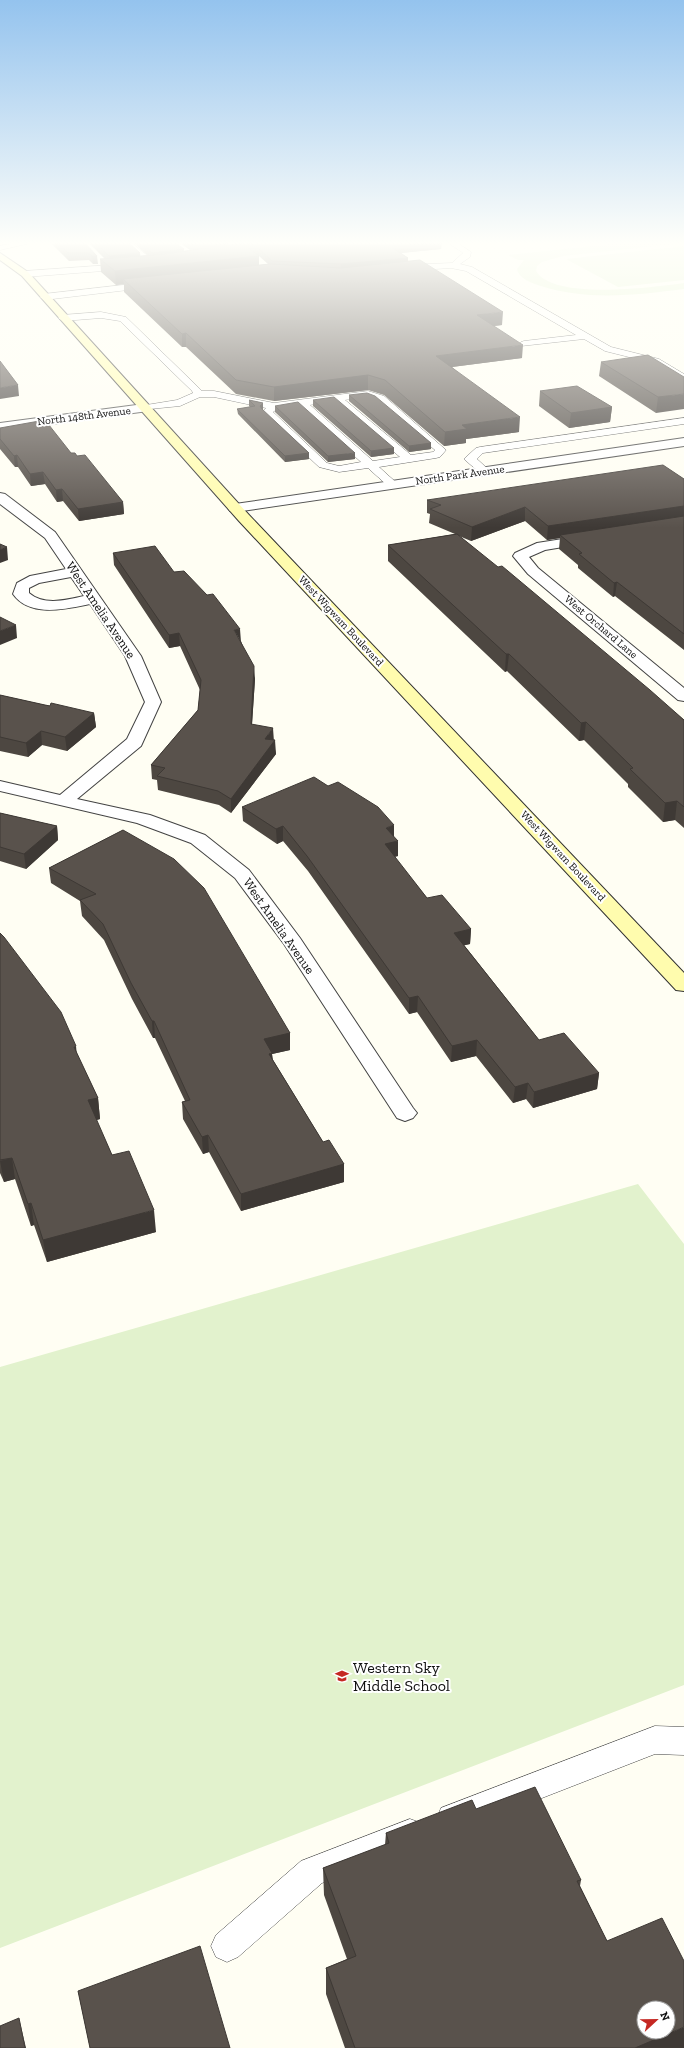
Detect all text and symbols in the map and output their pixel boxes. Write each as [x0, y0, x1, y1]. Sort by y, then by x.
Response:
street label: North 148th Avenue [37, 404, 131, 428]
street label: North Park Avenue [415, 462, 505, 488]
street label: West Amelia Avenue [63, 559, 139, 661]
street label: West Wigwam Boulevard [296, 573, 386, 669]
street label: West Orchard Lane [562, 593, 640, 661]
street label: West Wigwam Boulevard [518, 808, 608, 904]
street label: West Amelia Avenue [240, 875, 318, 977]
place label: Western Sky Middle School [353, 1658, 450, 1695]
school or university icon: Western Sky Middle School [334, 1668, 350, 1684]
north arrow [636, 2000, 676, 2040]
text: N [657, 2010, 673, 2023]

